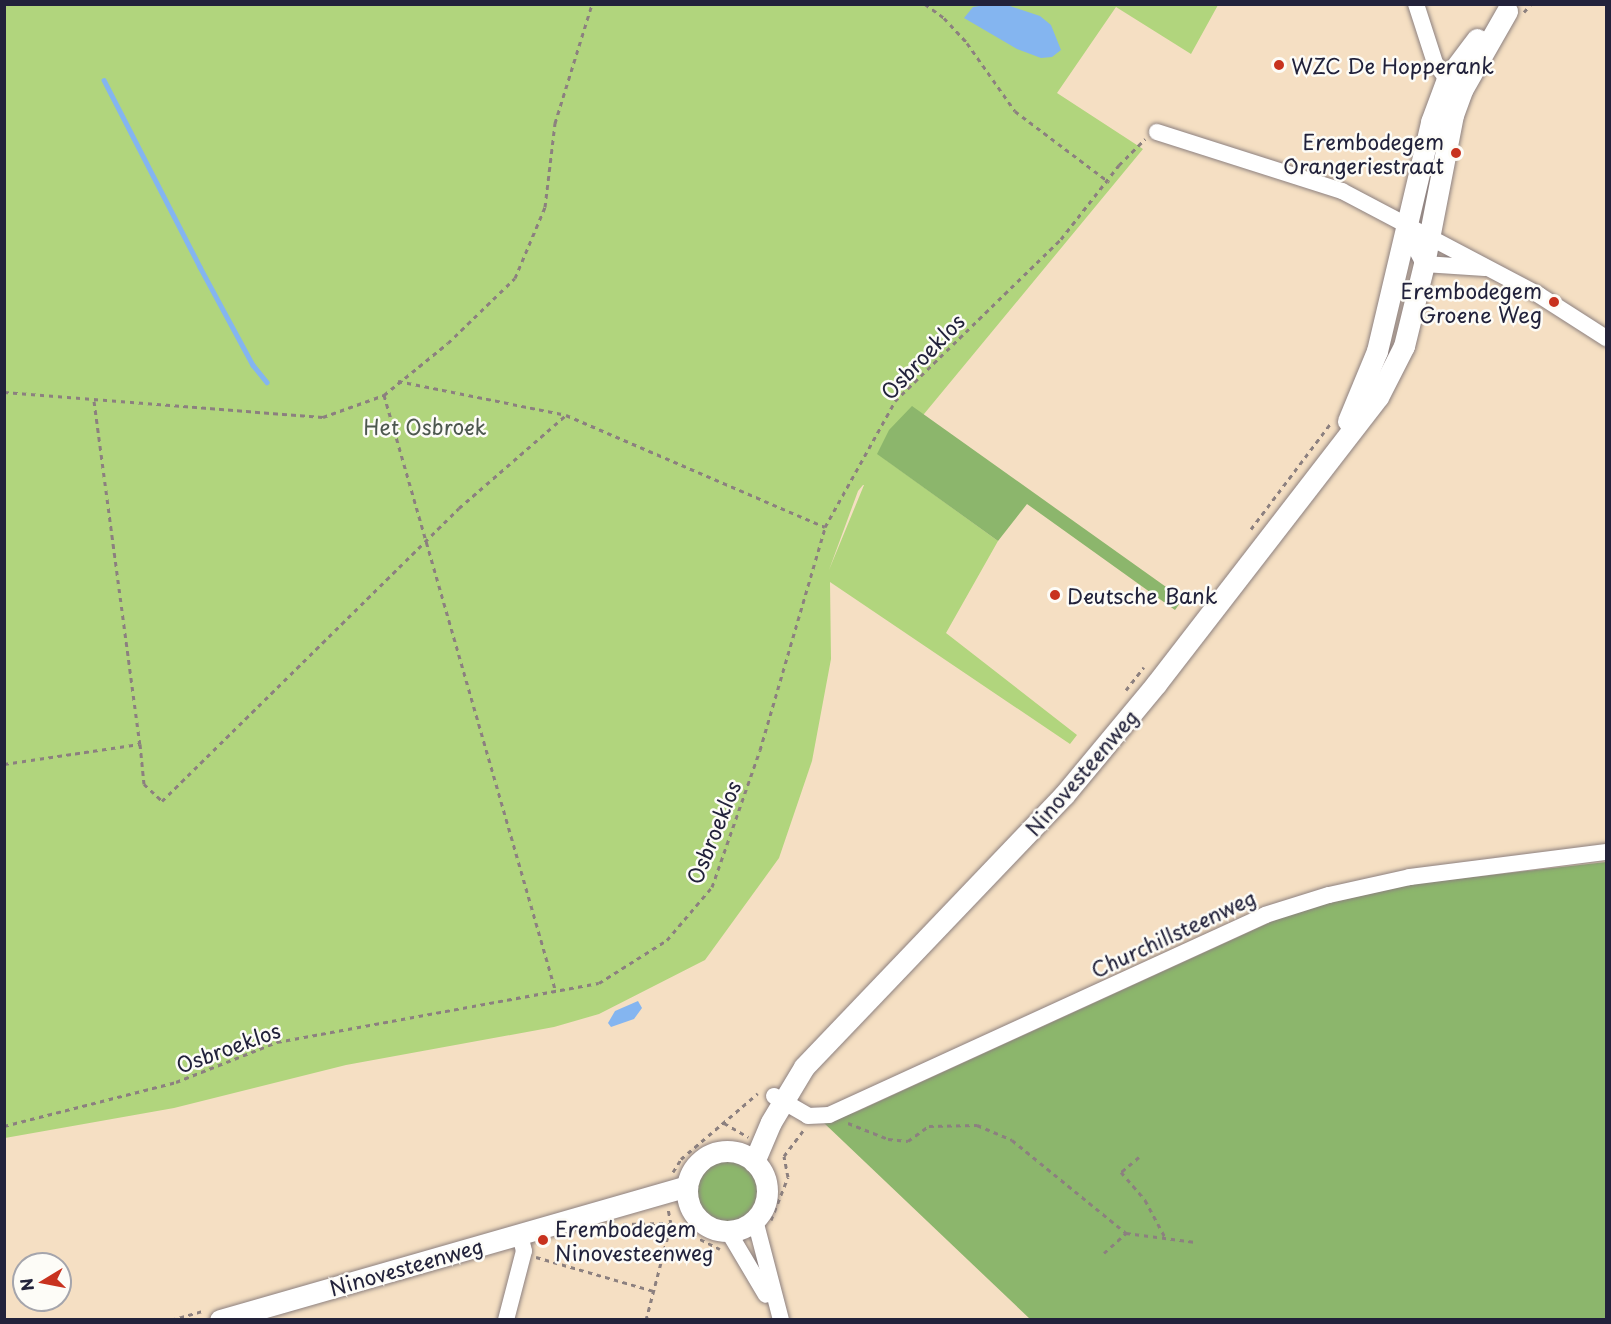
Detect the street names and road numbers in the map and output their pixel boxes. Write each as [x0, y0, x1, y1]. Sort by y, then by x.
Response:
street label: Osbroeklos [875, 308, 969, 404]
street label: Ninovesteenweg [1019, 704, 1143, 840]
street label: Osbroeklos [681, 777, 745, 887]
street label: Churchillsteenweg [1087, 884, 1259, 982]
street label: Osbroeklos [172, 1016, 284, 1078]
street label: Ninovesteenweg [326, 1232, 486, 1300]

